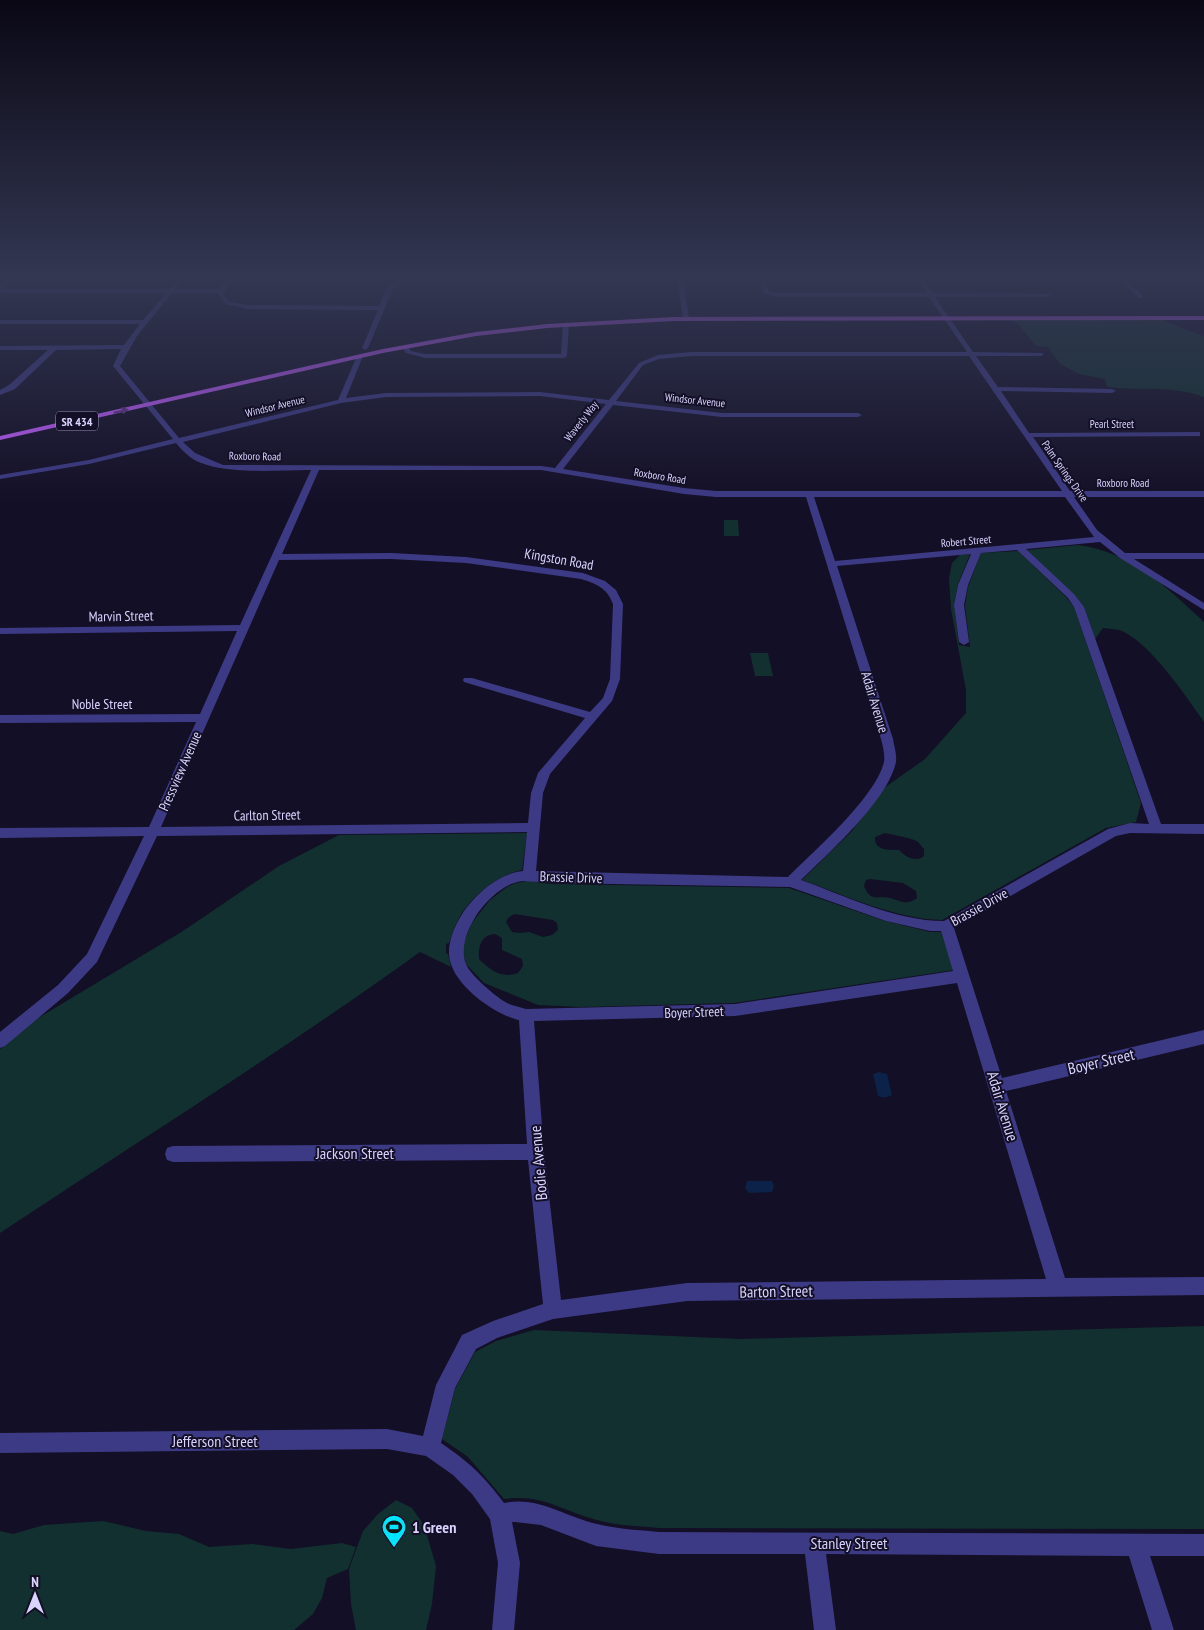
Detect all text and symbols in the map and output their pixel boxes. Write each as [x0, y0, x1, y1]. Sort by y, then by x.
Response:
street label: Windsor Avenue [664, 390, 726, 410]
street label: Windsor Avenue [244, 392, 307, 420]
street label: Waverly Way [561, 397, 602, 444]
one-way arrow [113, 407, 128, 415]
road number: SR 434 [56, 412, 98, 431]
street label: Pearl Street [1090, 417, 1134, 431]
street label: Palm Springs Drive [1039, 438, 1092, 505]
street label: Roxboro Road [229, 449, 282, 463]
street label: Roxboro Road [633, 465, 687, 487]
street label: Roxboro Road [1097, 476, 1149, 490]
street label: Robert Street [940, 532, 992, 550]
street label: Kingston Road [523, 544, 595, 574]
street label: Marvin Street [88, 606, 154, 626]
street label: Adair Avenue [857, 669, 893, 735]
street label: Noble Street [72, 695, 132, 713]
street label: Pressview Avenue [154, 728, 206, 814]
street label: Carlton Street [233, 805, 301, 825]
street label: Brassie Drive [539, 867, 603, 887]
street label: Brassie Drive [947, 884, 1011, 930]
street label: Boyer Street [664, 1002, 724, 1022]
street label: Boyer Street [1066, 1043, 1137, 1078]
street label: Adair Avenue [983, 1069, 1023, 1143]
street label: Bodie Avenue [525, 1125, 551, 1201]
street label: Jackson Street [315, 1143, 395, 1163]
street label: Barton Street [739, 1280, 813, 1302]
street label: Jefferson Street [171, 1431, 258, 1451]
sports icon: 1 Green [381, 1514, 407, 1548]
place label: 1 Green [412, 1517, 456, 1537]
street label: Stanley Street [811, 1533, 888, 1553]
north arrow [10, 1570, 60, 1620]
text: N [31, 1573, 39, 1591]

